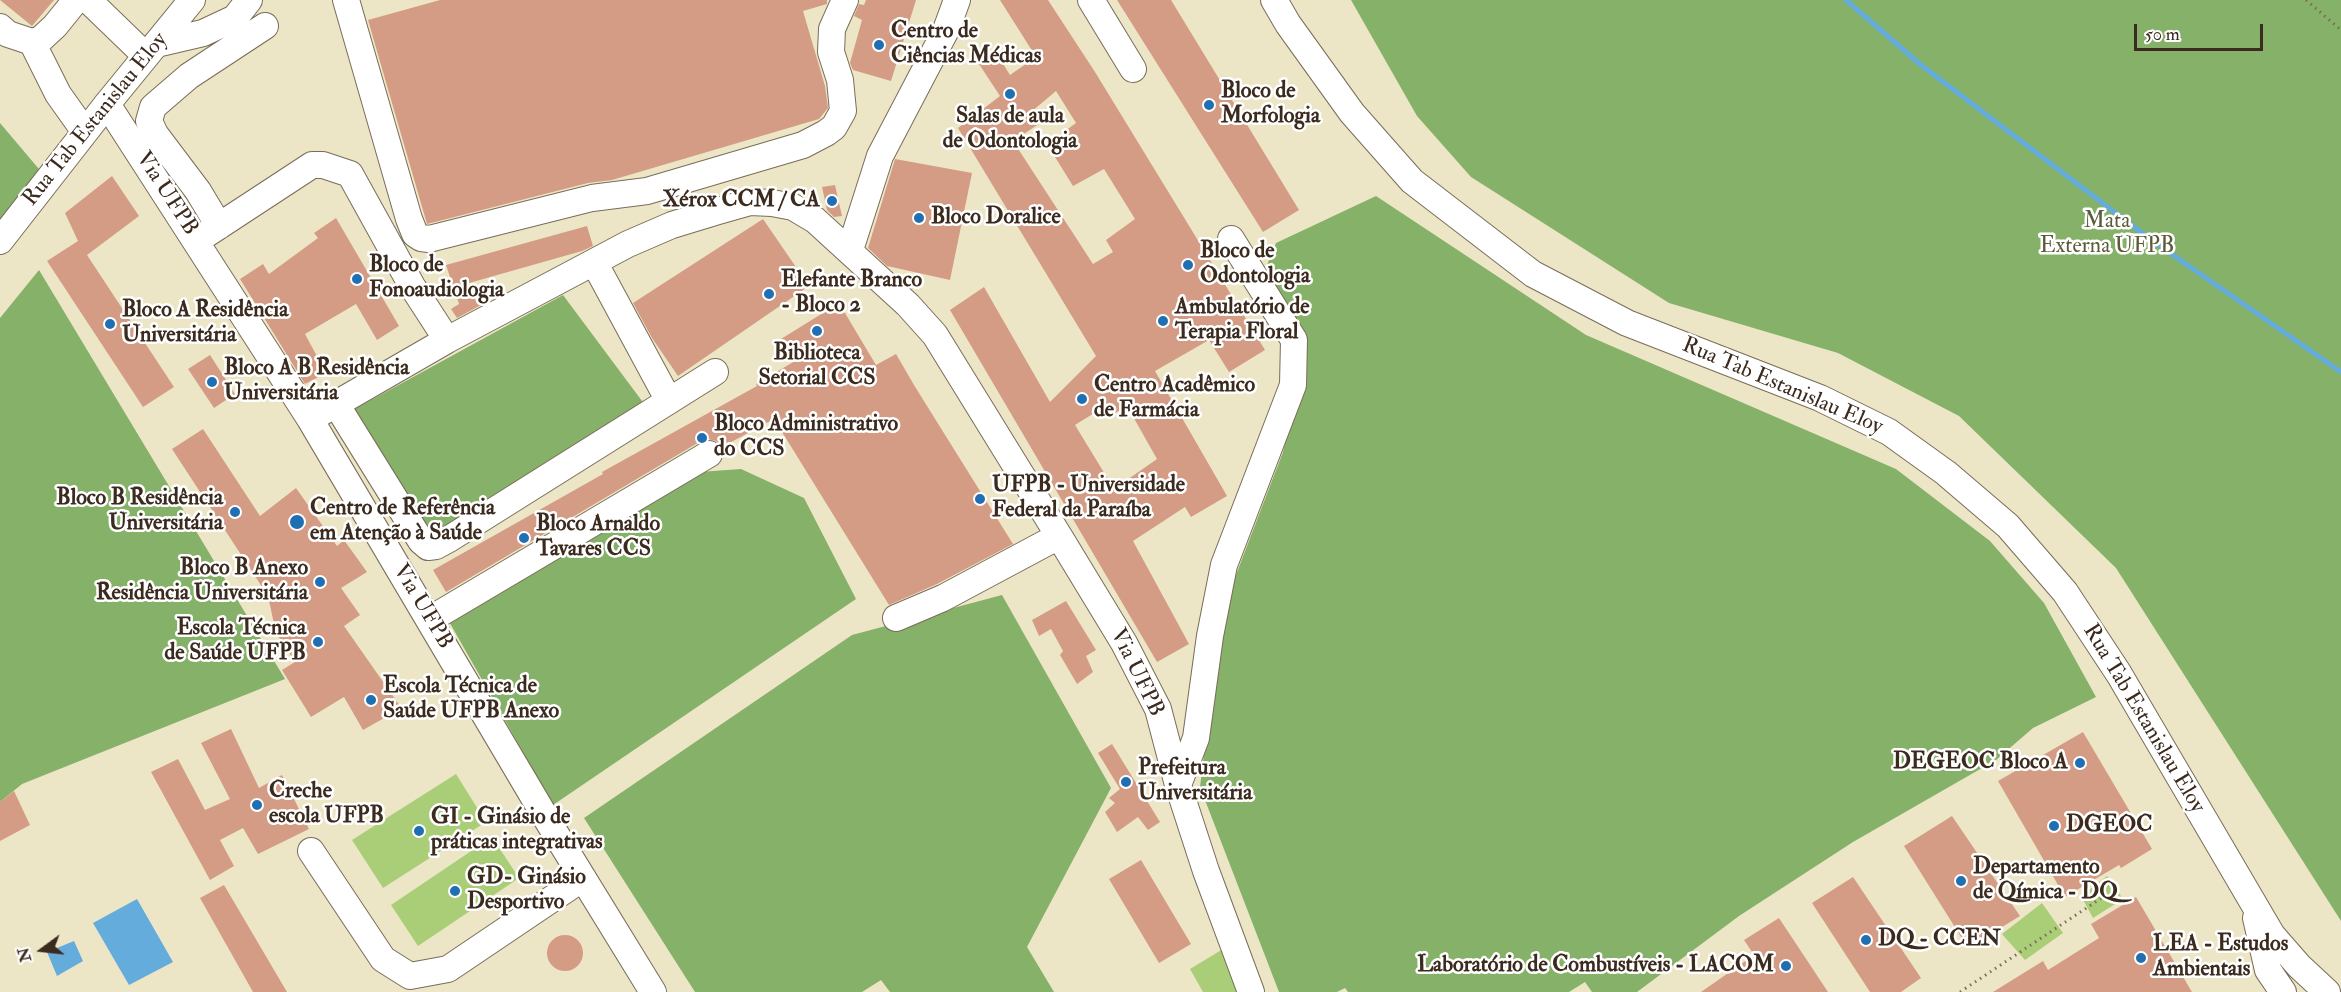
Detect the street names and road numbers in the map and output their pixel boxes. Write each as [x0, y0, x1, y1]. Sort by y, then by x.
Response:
street label: Rua Tab Estanislau Eloy [18, 28, 174, 212]
street label: Via UFPB [129, 147, 203, 241]
street label: Rua Tab Estanislau Eloy [1678, 333, 1886, 441]
street label: Via UFPB [386, 560, 458, 654]
street label: Rua Tab Estanislau Eloy [2076, 620, 2210, 818]
street label: Via UFPB [1103, 625, 1169, 721]

